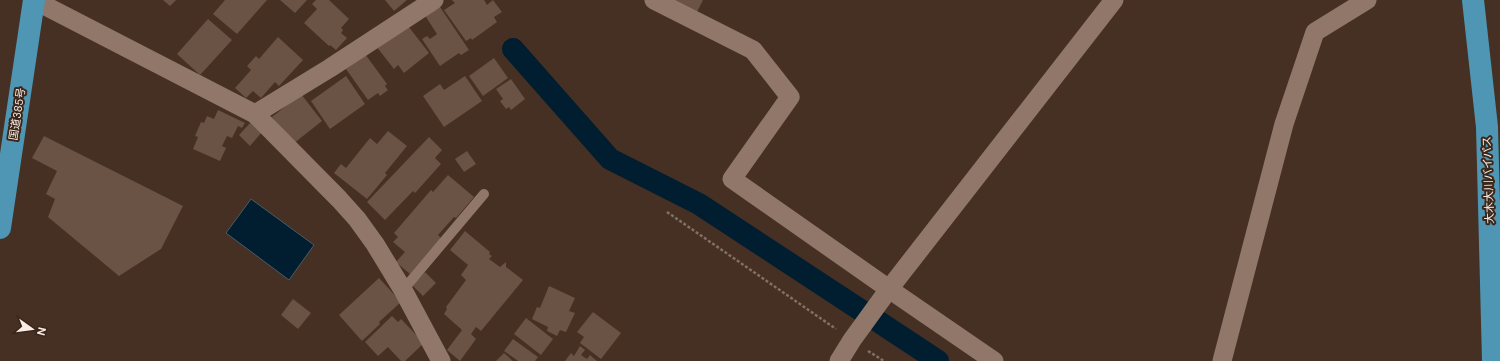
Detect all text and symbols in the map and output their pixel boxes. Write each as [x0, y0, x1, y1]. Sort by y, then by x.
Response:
street label: 国道385号 [6, 87, 28, 141]
street label: 大木大川バイパス [1479, 136, 1497, 224]
north arrow [12, 309, 52, 349]
text: N [34, 326, 49, 337]

